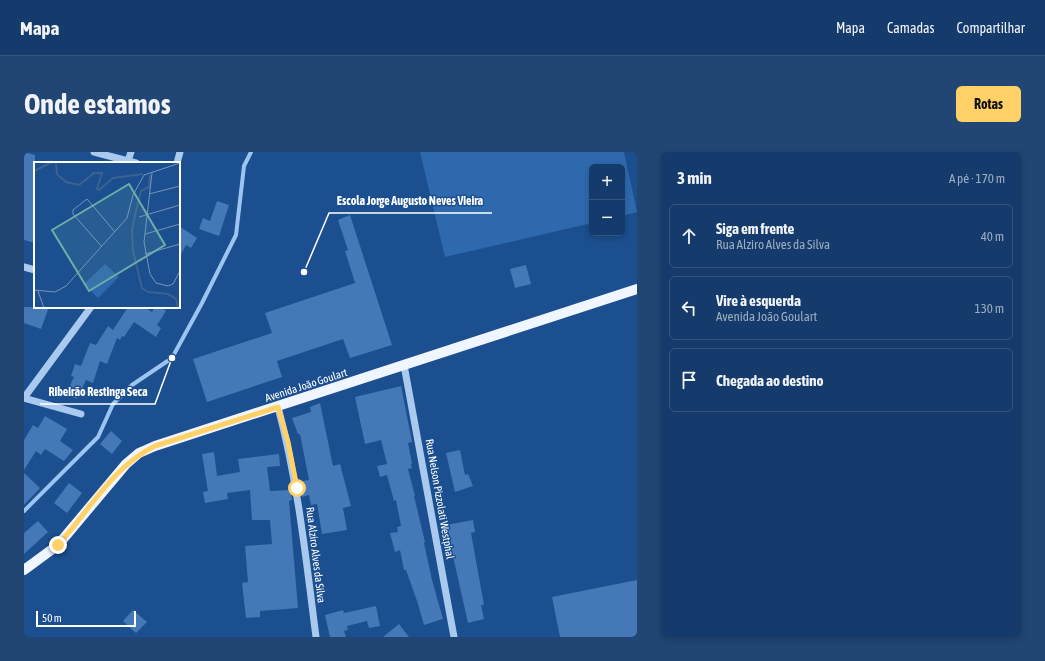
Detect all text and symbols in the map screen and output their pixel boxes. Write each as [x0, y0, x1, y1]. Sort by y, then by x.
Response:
text: Mapa [20, 17, 59, 39]
text: Mapa [836, 20, 865, 36]
text: Camadas [887, 20, 935, 36]
text: Compartilhar [957, 20, 1025, 36]
button: Rotas [956, 86, 1021, 122]
text: Onde estamos [24, 88, 171, 120]
inset map [34, 162, 180, 308]
map controls [589, 164, 625, 236]
button: + [589, 164, 625, 200]
text: 3 min [677, 168, 712, 188]
text: A pé · 170 m [949, 171, 1005, 186]
callout: Escola Jorge Augusto Neves Vieira [329, 189, 492, 213]
text: Escola Jorge Augusto Neves Vieira [337, 194, 484, 208]
button: − [589, 200, 625, 236]
text: Siga em frente [716, 220, 794, 237]
icon: ahead [678, 225, 700, 247]
text: 40 m [981, 229, 1004, 244]
text: Rua Alziro Alves da Silva [716, 237, 830, 252]
text: Vire à esquerda [716, 292, 801, 309]
icon: left [678, 297, 700, 319]
text: 130 m [975, 301, 1004, 316]
text: Avenida João Goulart [716, 309, 817, 324]
street label: Avenida João Goulart [263, 366, 349, 404]
icon: arrive [678, 369, 700, 391]
text: Chegada ao destino [716, 372, 824, 389]
callout: Ribeirão Restinga Seca [40, 380, 155, 404]
text: Ribeirão Restinga Seca [48, 385, 148, 399]
street label: Rua Nelson Pizzolati Westphal [424, 438, 457, 560]
route start [288, 479, 306, 497]
street label: Rua Alziro Alves da Silva [304, 506, 328, 604]
route end [49, 536, 67, 554]
scale bar [36, 609, 136, 628]
text: 50 m [42, 612, 62, 624]

